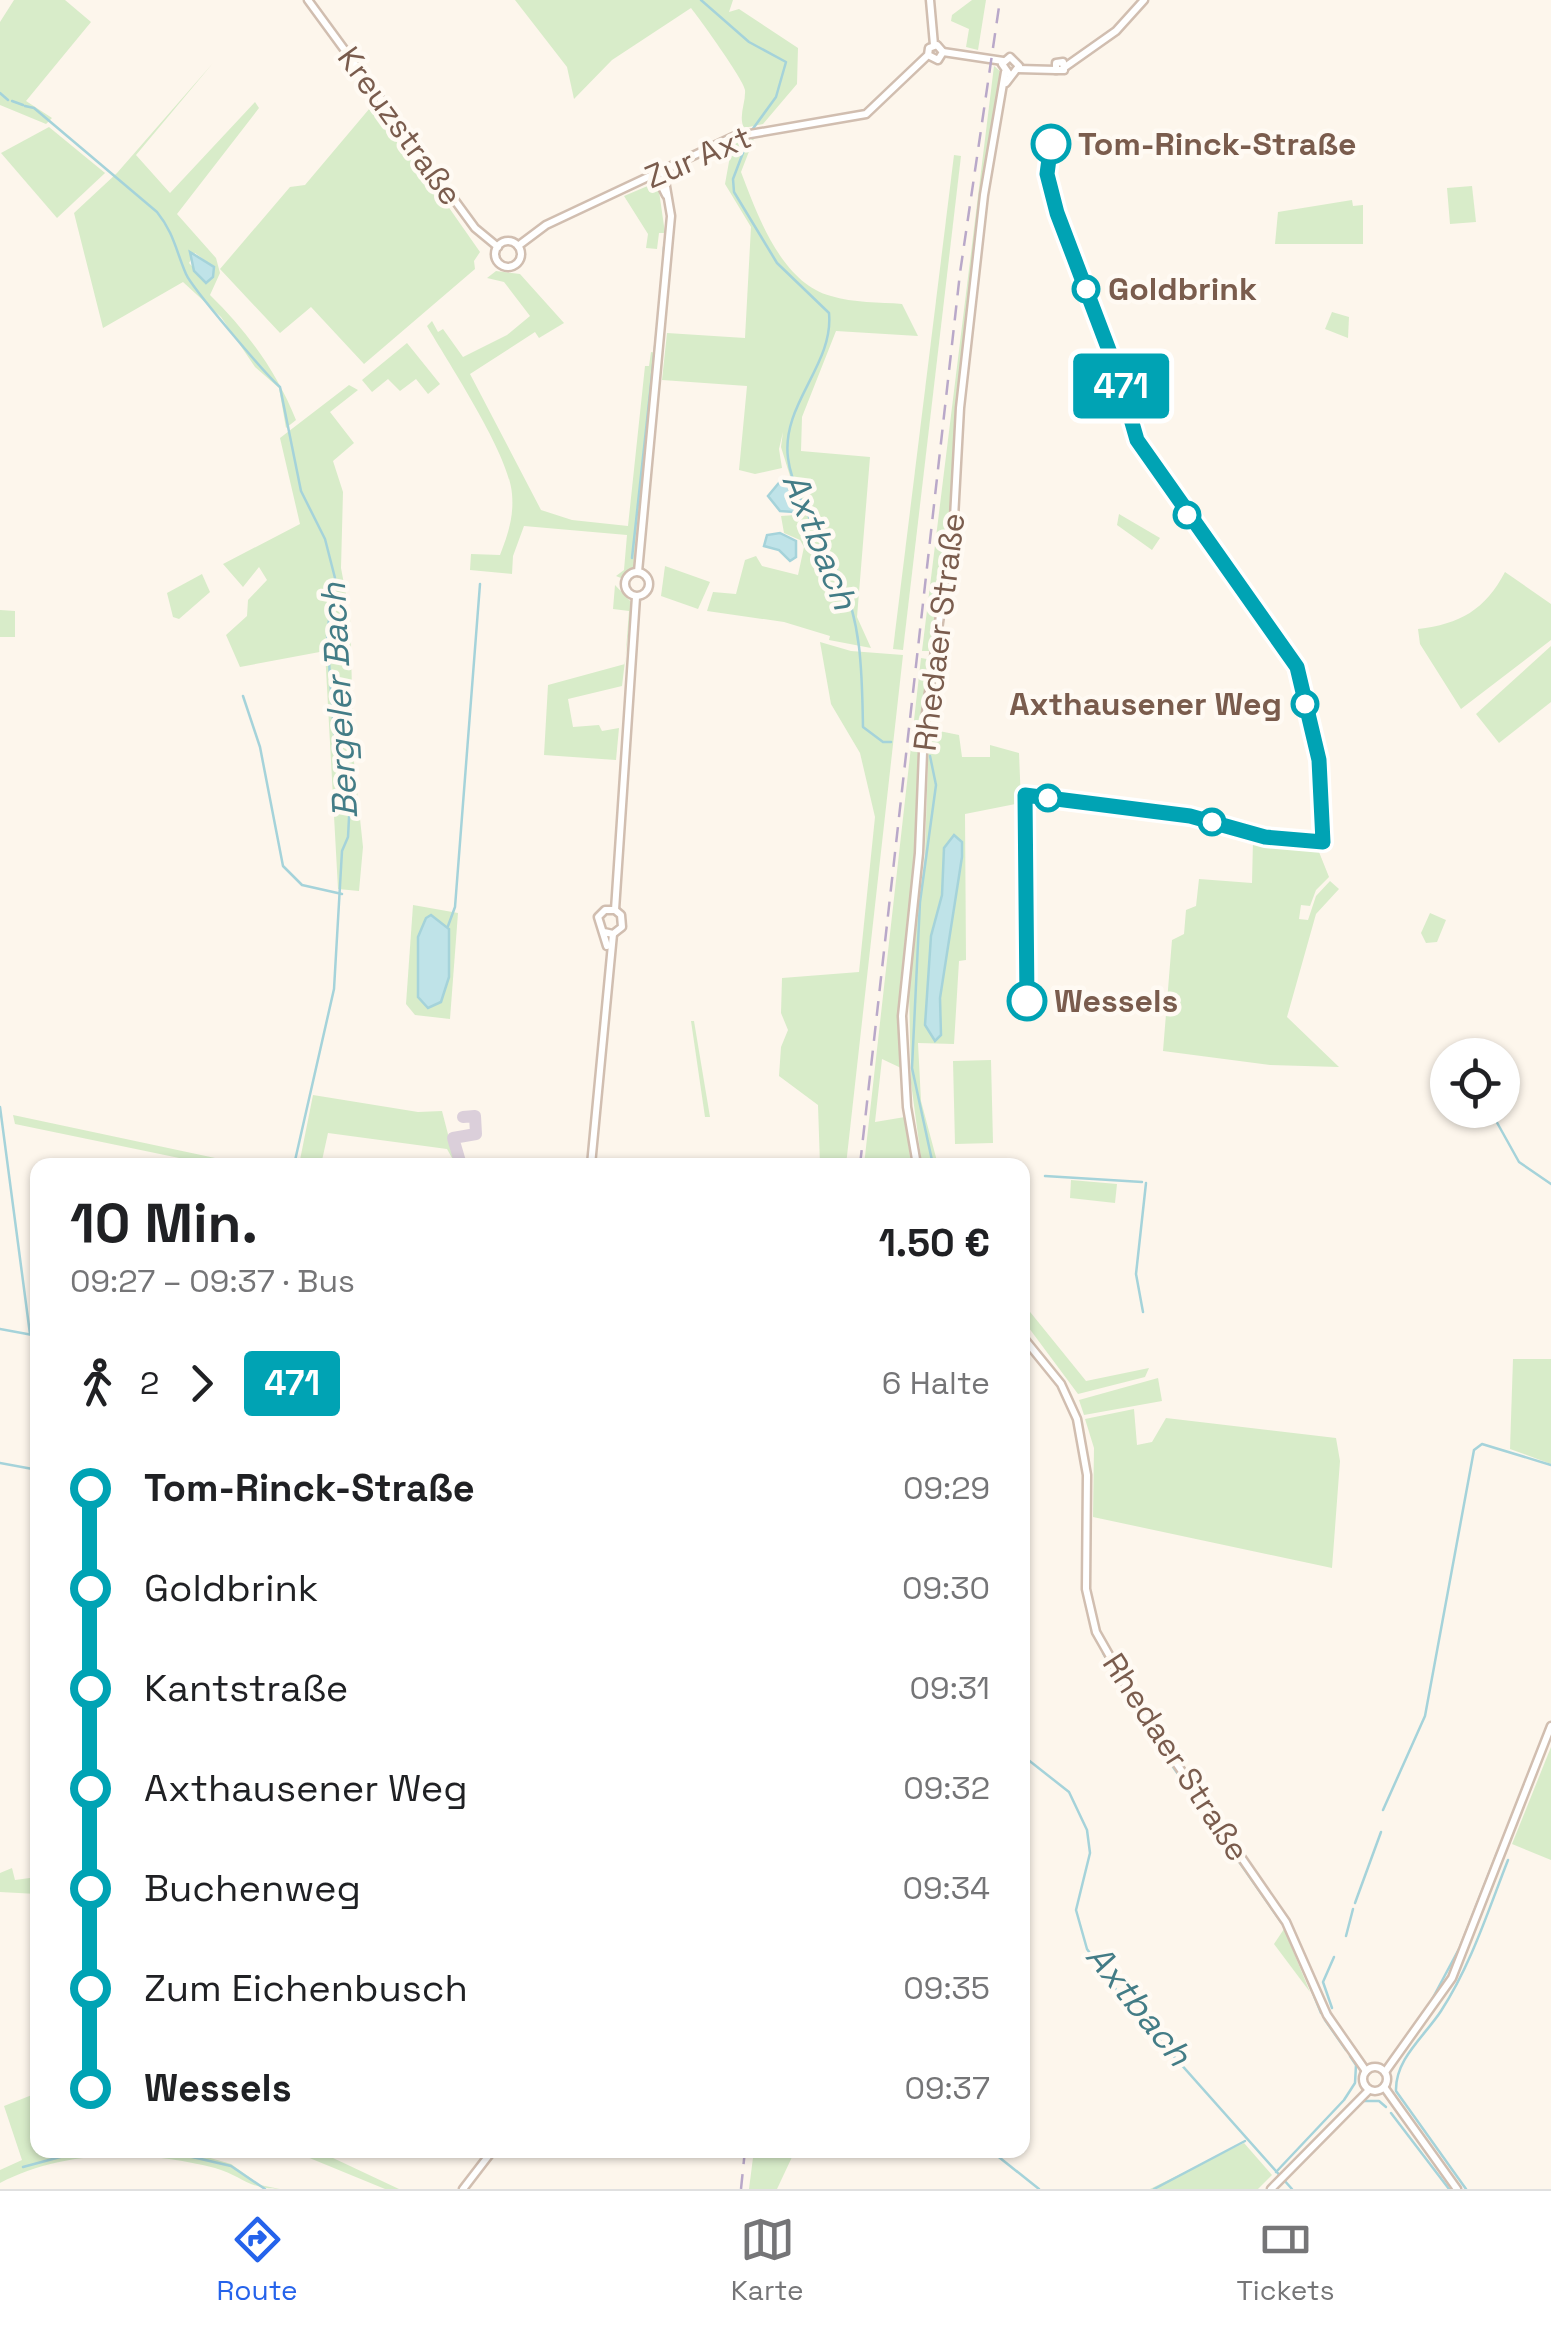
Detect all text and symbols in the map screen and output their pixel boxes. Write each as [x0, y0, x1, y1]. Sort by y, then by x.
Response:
street label: Kreuzstraße [329, 39, 471, 213]
street label: Zur Axt [639, 117, 757, 197]
place label: Tom-Rinck-Straße [1078, 124, 1357, 164]
marker: Tom-Rinck-Straße [1032, 125, 1070, 163]
place label: Goldbrink [1108, 269, 1257, 309]
marker: Goldbrink [1073, 276, 1099, 302]
line badge: 471 [1064, 354, 1178, 418]
text: 471 [1093, 364, 1149, 408]
water label: Axtbach [773, 466, 867, 616]
unlabelled marker [1174, 502, 1200, 528]
street label: Rhedaer Straße [905, 511, 973, 753]
water label: Bergeler Bach [311, 581, 367, 820]
place label: Axthausener Weg [1009, 684, 1282, 724]
marker: Axthausener Weg [1292, 691, 1318, 717]
unlabelled marker [1035, 785, 1061, 811]
unlabelled marker [1199, 809, 1225, 835]
place label: Wessels [1054, 981, 1178, 1021]
marker: Wessels [1008, 982, 1046, 1020]
map controls [1430, 1038, 1520, 1128]
button: locate [1430, 1038, 1520, 1128]
text: 10 Min. [70, 1188, 258, 1258]
text: 1.50 € [879, 1219, 990, 1267]
text: 09:27 – 09:37 · Bus [70, 1261, 355, 1301]
icon: walk [70, 1356, 125, 1411]
icon: forward [174, 1356, 229, 1411]
text: 471 [264, 1361, 320, 1405]
text: 2 [140, 1363, 159, 1403]
text: 6 Halte [882, 1363, 990, 1403]
text: Tom-Rinck-Straße [144, 1464, 475, 1512]
text: 09:29 [903, 1468, 990, 1508]
text: Goldbrink [144, 1564, 318, 1612]
text: 09:30 [902, 1568, 990, 1608]
street label: Rhedaer Straße [1094, 1646, 1258, 1868]
text: Kantstraße [144, 1664, 348, 1712]
text: 09:31 [910, 1668, 990, 1708]
text: Axthausener Weg [144, 1764, 468, 1812]
text: 09:32 [903, 1768, 990, 1808]
text: Buchenweg [144, 1864, 361, 1912]
text: 09:34 [902, 1868, 990, 1908]
water label: Axtbach [1077, 1935, 1202, 2075]
text: Zum Eichenbusch [144, 1964, 468, 2012]
text: 09:35 [903, 1968, 990, 2008]
text: Wessels [144, 2064, 292, 2112]
text: 09:37 [904, 2068, 990, 2108]
tab: Route [217, 2212, 298, 2308]
tab: Karte [731, 2212, 803, 2308]
tab: Tickets [1237, 2212, 1334, 2308]

